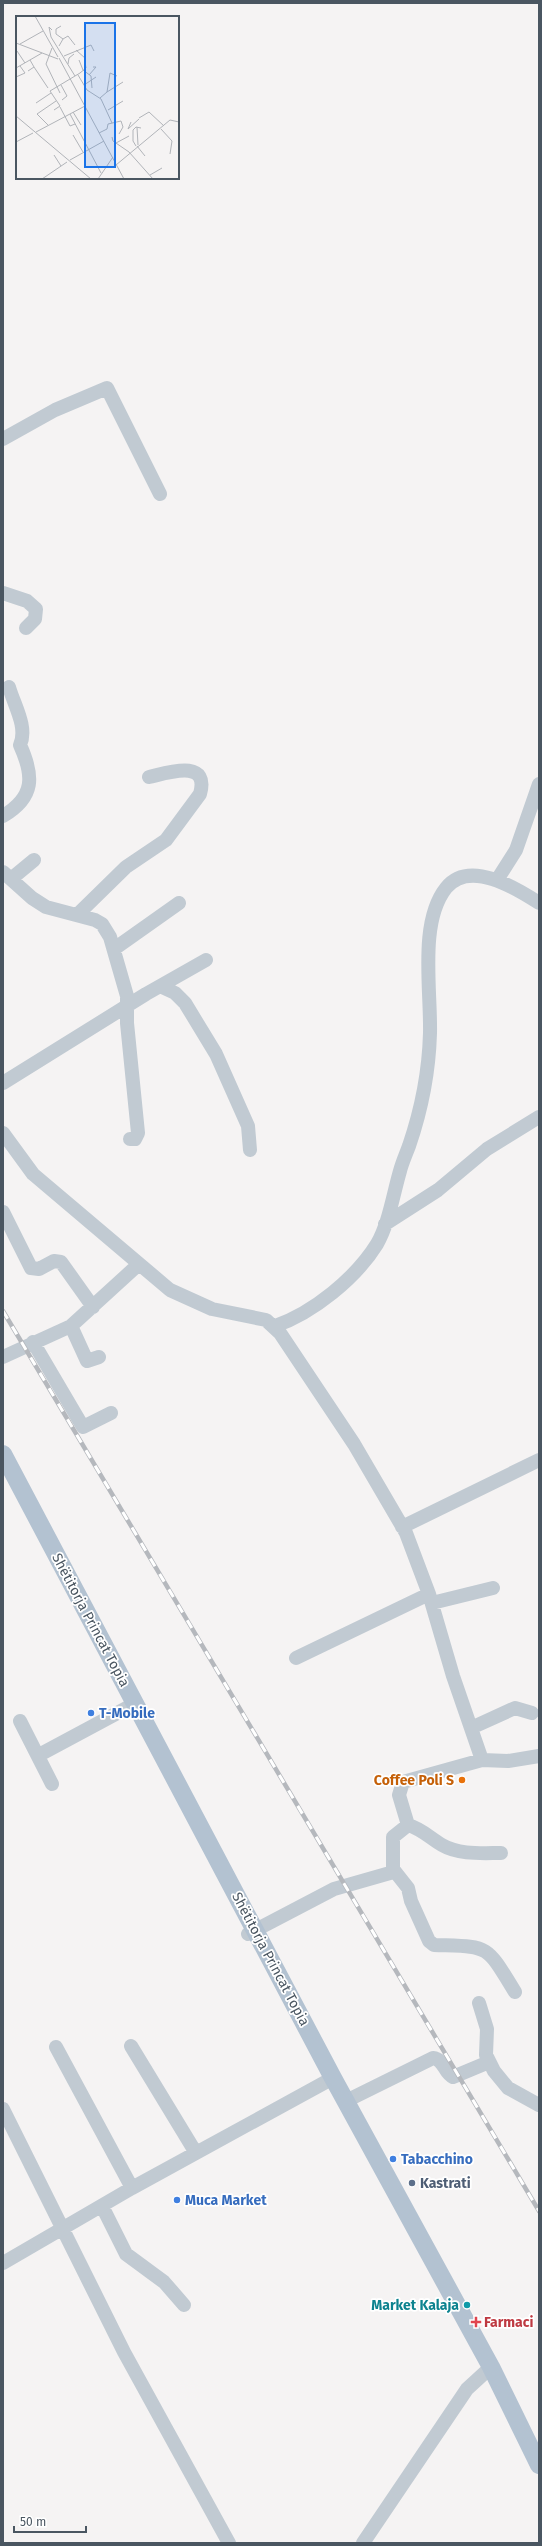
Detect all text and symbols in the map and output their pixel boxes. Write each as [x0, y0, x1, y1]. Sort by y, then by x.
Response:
inset map [16, 16, 179, 179]
street label: Shëtitorja Princat Topia [48, 1551, 133, 1690]
place label: T-Mobile [99, 1705, 155, 1722]
marker: T-Mobile [86, 1708, 96, 1718]
place label: Coffee Poli S [374, 1772, 454, 1789]
marker: Coffee Poli S [457, 1775, 467, 1785]
street label: Shëtitorja Princat Topia [228, 1890, 313, 2029]
place label: Tabacchino [401, 2151, 473, 2168]
marker: Tabacchino [388, 2154, 398, 2164]
place label: Kastrati [420, 2175, 471, 2192]
marker: Kastrati [407, 2178, 417, 2188]
place label: Muca Market [185, 2192, 267, 2209]
marker: Muca Market [172, 2195, 182, 2205]
place label: Market Kalaja [371, 2297, 459, 2314]
marker: Market Kalaja [462, 2300, 472, 2310]
place label: Farmaci [484, 2314, 533, 2331]
marker: Farmaci [471, 2317, 481, 2327]
scale bar [14, 2508, 86, 2534]
text: 50 m [20, 2515, 46, 2529]

